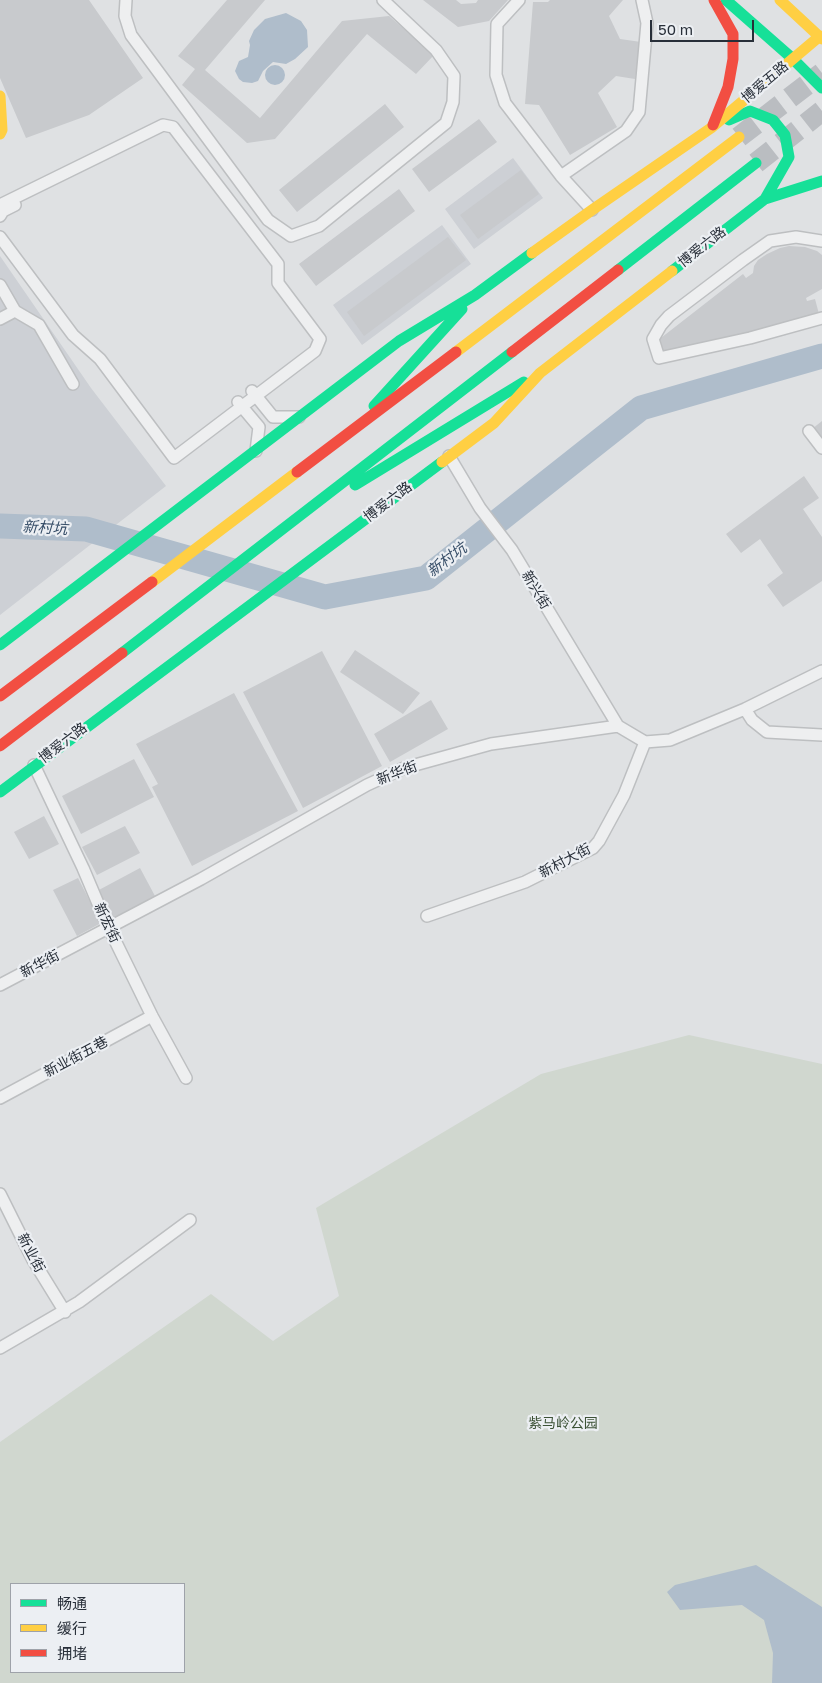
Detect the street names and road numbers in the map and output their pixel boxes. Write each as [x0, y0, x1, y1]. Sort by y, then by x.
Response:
street label: 博爱五路 [738, 58, 792, 106]
street label: 博爱六路 [675, 223, 729, 271]
street label: 博爱六路 [361, 478, 415, 526]
street label: 新兴街 [518, 568, 554, 612]
street label: 博爱六路 [36, 719, 90, 767]
street label: 新华街 [374, 758, 420, 788]
street label: 新村大街 [536, 840, 594, 882]
street label: 新宏街 [91, 900, 123, 946]
street label: 新华街 [18, 947, 62, 981]
street label: 新业街五巷 [41, 1033, 111, 1081]
street label: 新业街 [14, 1231, 48, 1275]

